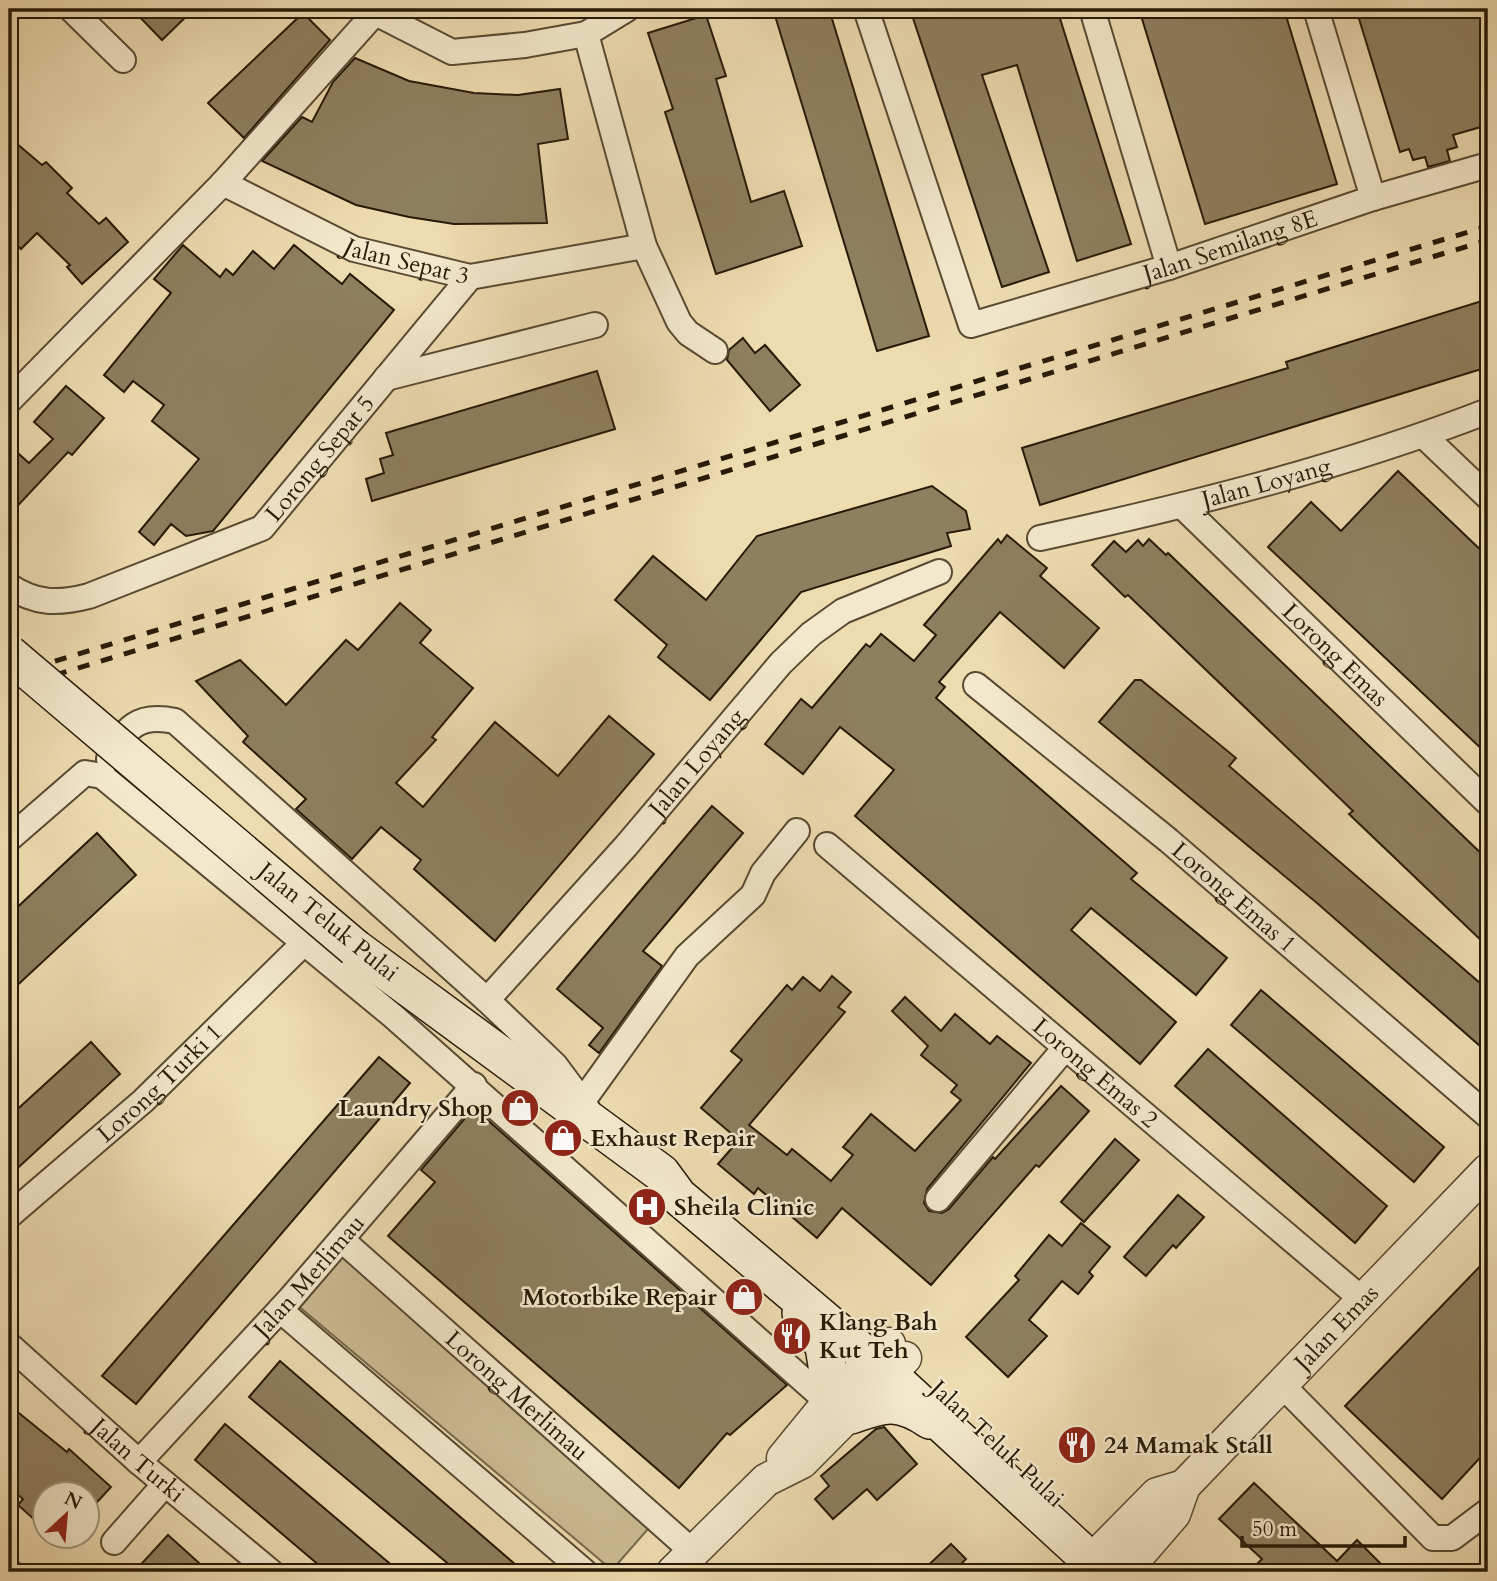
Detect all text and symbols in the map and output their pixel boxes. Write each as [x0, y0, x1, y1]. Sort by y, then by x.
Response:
street label: Jalan Semilang 8E [1136, 201, 1322, 291]
street label: Jalan Sepat 3 [335, 229, 473, 293]
street label: Lorong Sepat 5 [258, 388, 382, 529]
street label: Jalan Loyang [1195, 449, 1335, 517]
street label: Lorong Emas [1275, 595, 1396, 714]
street label: Jalan Loyang [639, 701, 753, 826]
street label: Lorong Emas 1 [1165, 834, 1304, 960]
street label: Jalan Teluk Pulai [248, 853, 406, 989]
street label: Lorong Emas 2 [1026, 1010, 1165, 1136]
street label: Lorong Turki 1 [90, 1016, 229, 1150]
shop icon: Laundry Shop [499, 1087, 541, 1129]
place label: Laundry Shop [338, 1092, 493, 1125]
shop icon: Exhaust Repair [542, 1117, 584, 1159]
place label: Exhaust Repair [590, 1122, 755, 1155]
hospital icon: Sheila Clinic [626, 1186, 668, 1228]
place label: Sheila Clinic [674, 1191, 814, 1224]
street label: Jalan Merlimau [244, 1207, 372, 1347]
shop icon: Motorbike Repair [723, 1276, 765, 1318]
street label: Jalan Emas [1285, 1277, 1386, 1380]
place label: Motorbike Repair [522, 1281, 717, 1314]
place label: Klang Bah Kut Teh [819, 1306, 938, 1367]
restaurant icon: Klang Bah Kut Teh [771, 1315, 813, 1357]
street label: Lorong Merlimau [438, 1323, 596, 1468]
street label: Jalan Teluk Pulai [920, 1371, 1072, 1515]
street label: Jalan Turki [82, 1408, 192, 1510]
restaurant icon: 24 Mamak Stall [1056, 1424, 1098, 1466]
place label: 24 Mamak Stall [1104, 1429, 1273, 1462]
north arrow [32, 1480, 102, 1550]
text: N [60, 1485, 87, 1516]
scale bar [1242, 1504, 1404, 1548]
text: 50 m [1252, 1515, 1297, 1544]

